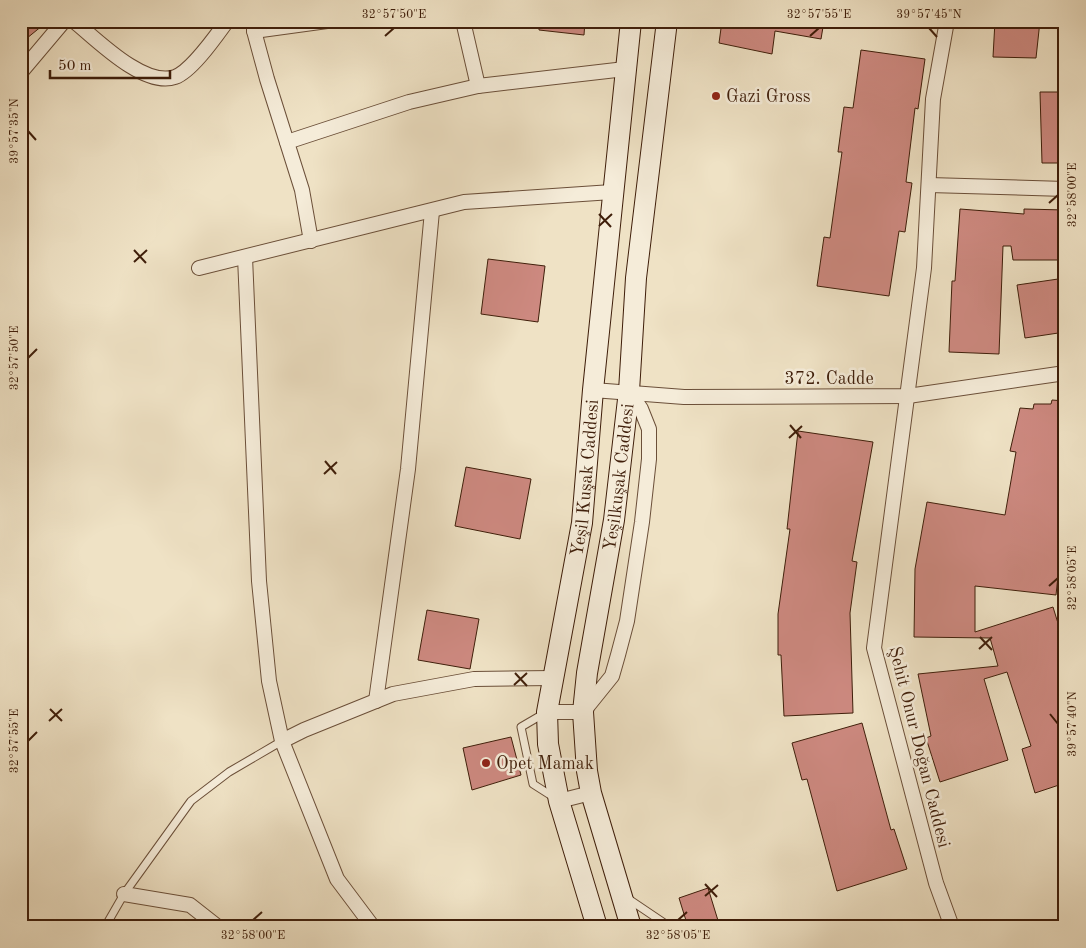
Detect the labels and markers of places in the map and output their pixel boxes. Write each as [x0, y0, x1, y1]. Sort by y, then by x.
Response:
place label: Gazi Gross [726, 88, 811, 106]
marker: Gazi Gross [710, 90, 722, 102]
place label: Opet Mamak [496, 755, 594, 773]
marker: Opet Mamak [480, 757, 492, 769]

